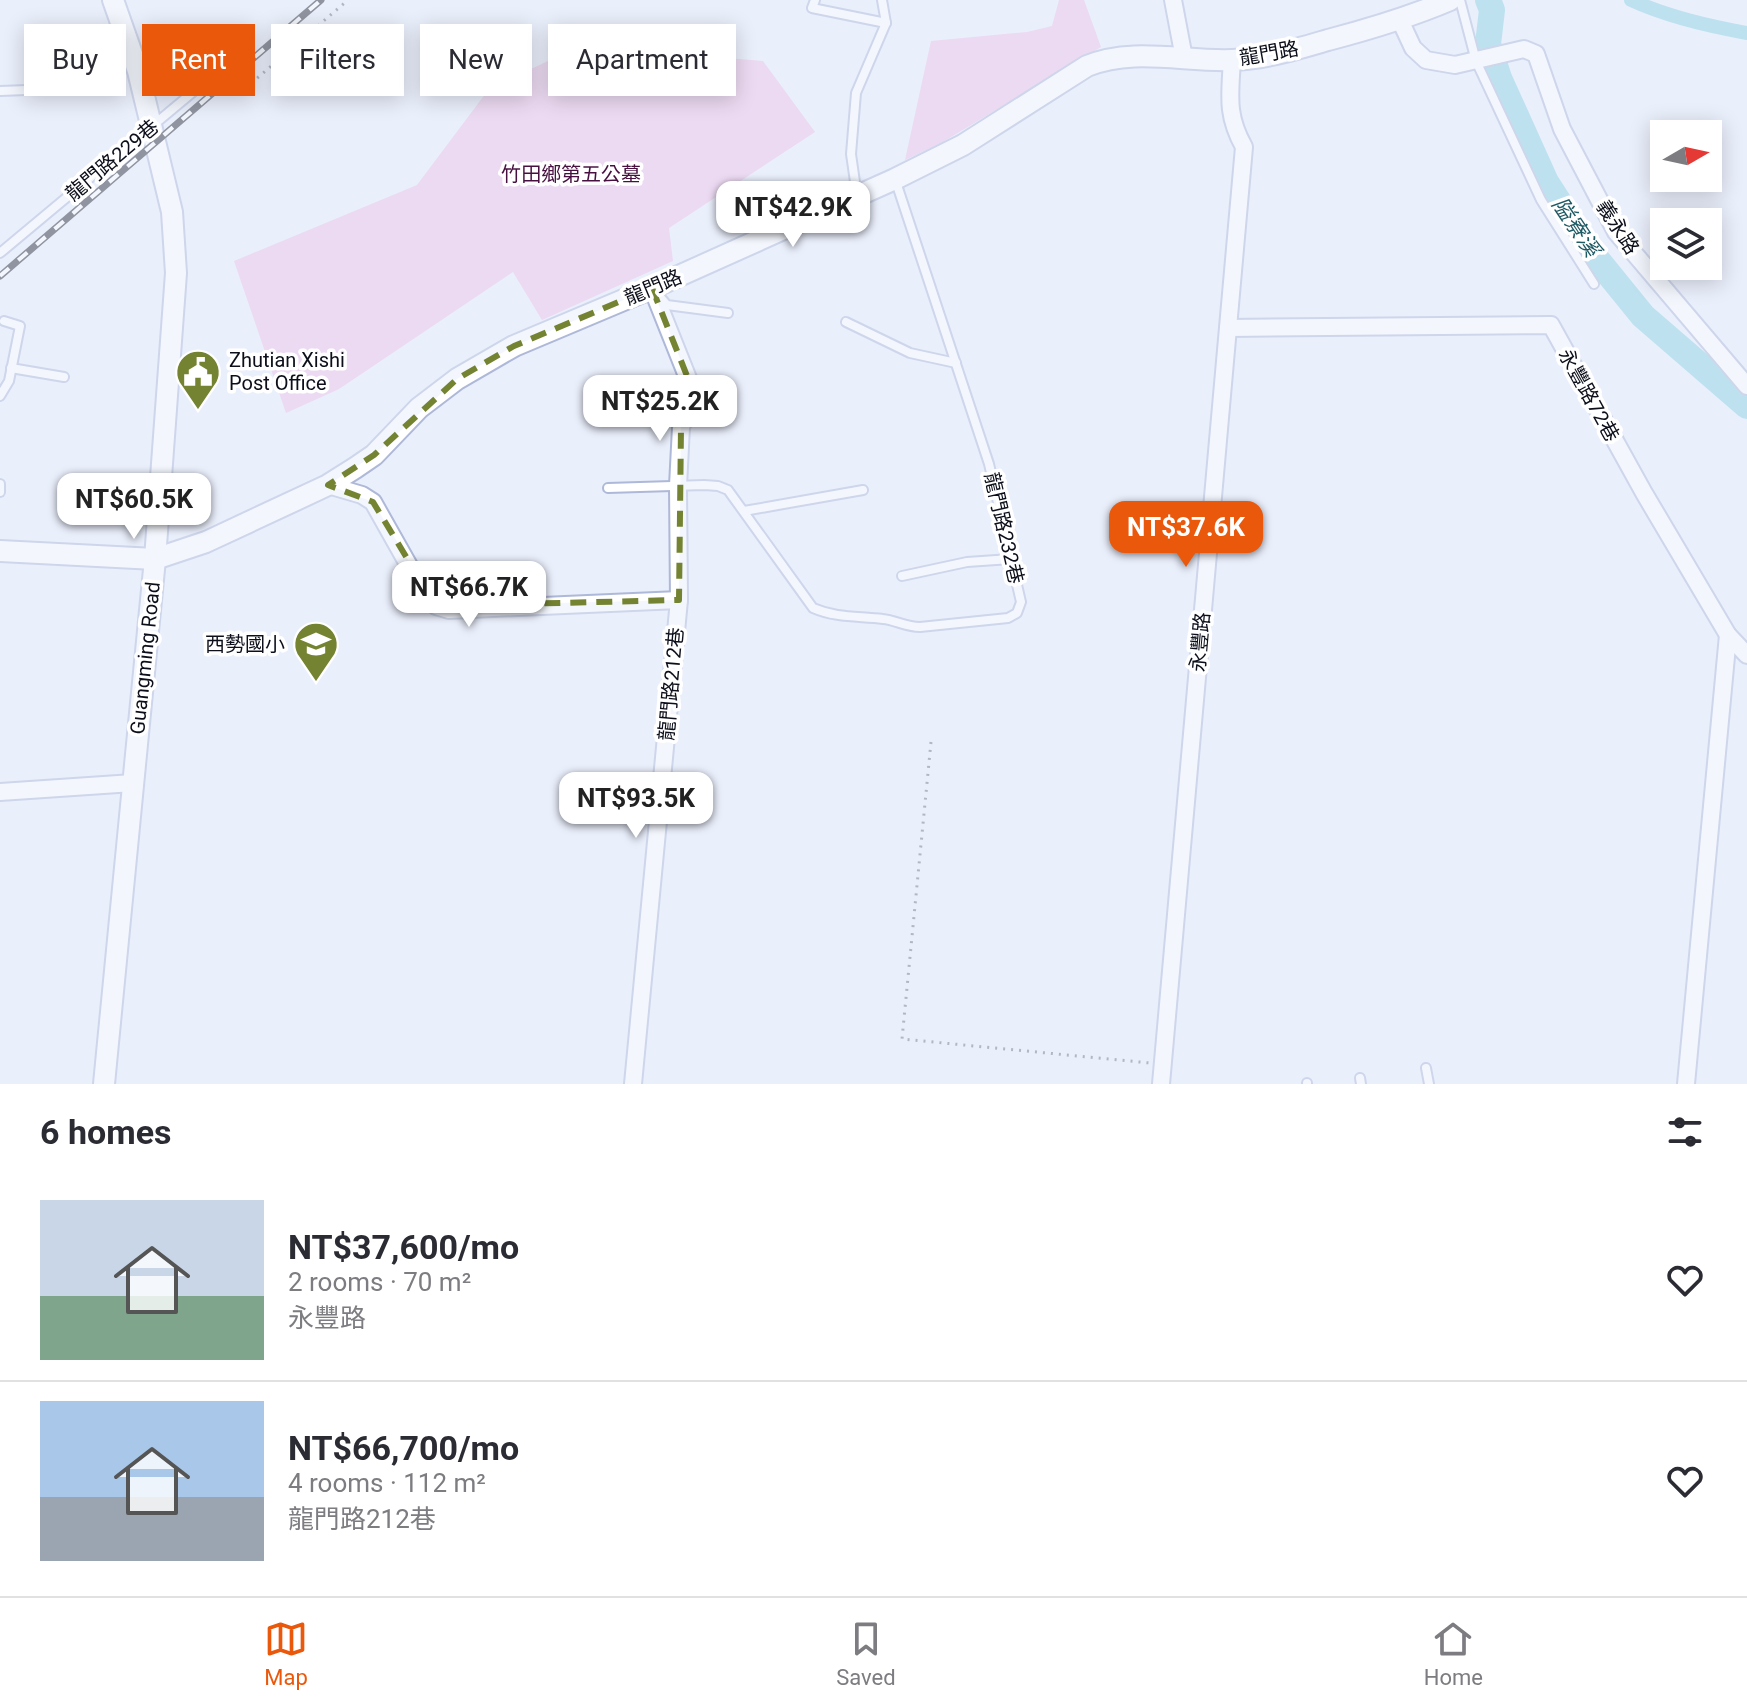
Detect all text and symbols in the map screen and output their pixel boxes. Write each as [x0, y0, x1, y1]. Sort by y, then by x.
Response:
chip: Buy [24, 24, 126, 96]
chip: Rent [142, 24, 255, 96]
chip: Filters [271, 24, 404, 96]
chip: New [420, 24, 532, 96]
chip: Apartment [548, 24, 736, 96]
street label: 龍門路 [1237, 36, 1301, 70]
street label: 龍門路229巷 [61, 114, 163, 206]
north arrow [1650, 120, 1722, 192]
map controls [1650, 120, 1722, 280]
park label: 竹田鄉第五公墓 [501, 162, 641, 186]
pin: NT$42.9K [710, 181, 876, 249]
text: NT$42.9K [734, 192, 852, 222]
water label: 隘寮溪 [1547, 193, 1606, 264]
street label: 義永路 [1592, 195, 1644, 259]
button: layers [1650, 208, 1722, 280]
street label: 龍門路 [621, 264, 685, 310]
street label: 永豐路72巷 [1554, 344, 1624, 446]
public building icon: Zhutian Xishi Post Office [174, 348, 222, 411]
place label: Zhutian Xishi Post Office [229, 348, 345, 395]
pin: NT$25.2K [577, 375, 743, 443]
text: NT$25.2K [601, 386, 719, 416]
street label: 龍門路232巷 [980, 470, 1028, 586]
pin: NT$60.5K [51, 473, 217, 541]
text: NT$60.5K [75, 484, 193, 514]
pin: NT$37.6K [1103, 501, 1269, 569]
text: NT$37.6K [1127, 512, 1245, 542]
pin: NT$66.7K [386, 561, 552, 629]
text: NT$66.7K [410, 572, 528, 602]
street label: Guangming Road [125, 580, 165, 736]
street label: 永豐路 [1185, 611, 1215, 673]
school or university icon: 西勢國小 [292, 620, 340, 683]
street label: 龍門路212巷 [654, 626, 688, 742]
place label: 西勢國小 [205, 632, 285, 656]
pin: NT$93.5K [553, 772, 719, 840]
text: NT$93.5K [577, 783, 695, 813]
icon: filters [1663, 1110, 1707, 1154]
text: 6 homes [40, 1112, 171, 1152]
text: NT$37,600/mo [288, 1227, 519, 1267]
icon: home [104, 1232, 200, 1328]
icon: heart [1663, 1258, 1707, 1302]
text: 2 rooms · 70 m² [288, 1267, 471, 1297]
text: 永豐路 [288, 1303, 366, 1333]
text: NT$66,700/mo [288, 1428, 519, 1468]
icon: home [104, 1433, 200, 1529]
icon: heart [1663, 1459, 1707, 1503]
text: 4 rooms · 112 m² [288, 1468, 486, 1498]
text: 龍門路212巷 [288, 1504, 436, 1534]
tab: Map [264, 1617, 308, 1690]
tab: Saved [836, 1617, 896, 1690]
tab: Home [1424, 1617, 1483, 1690]

